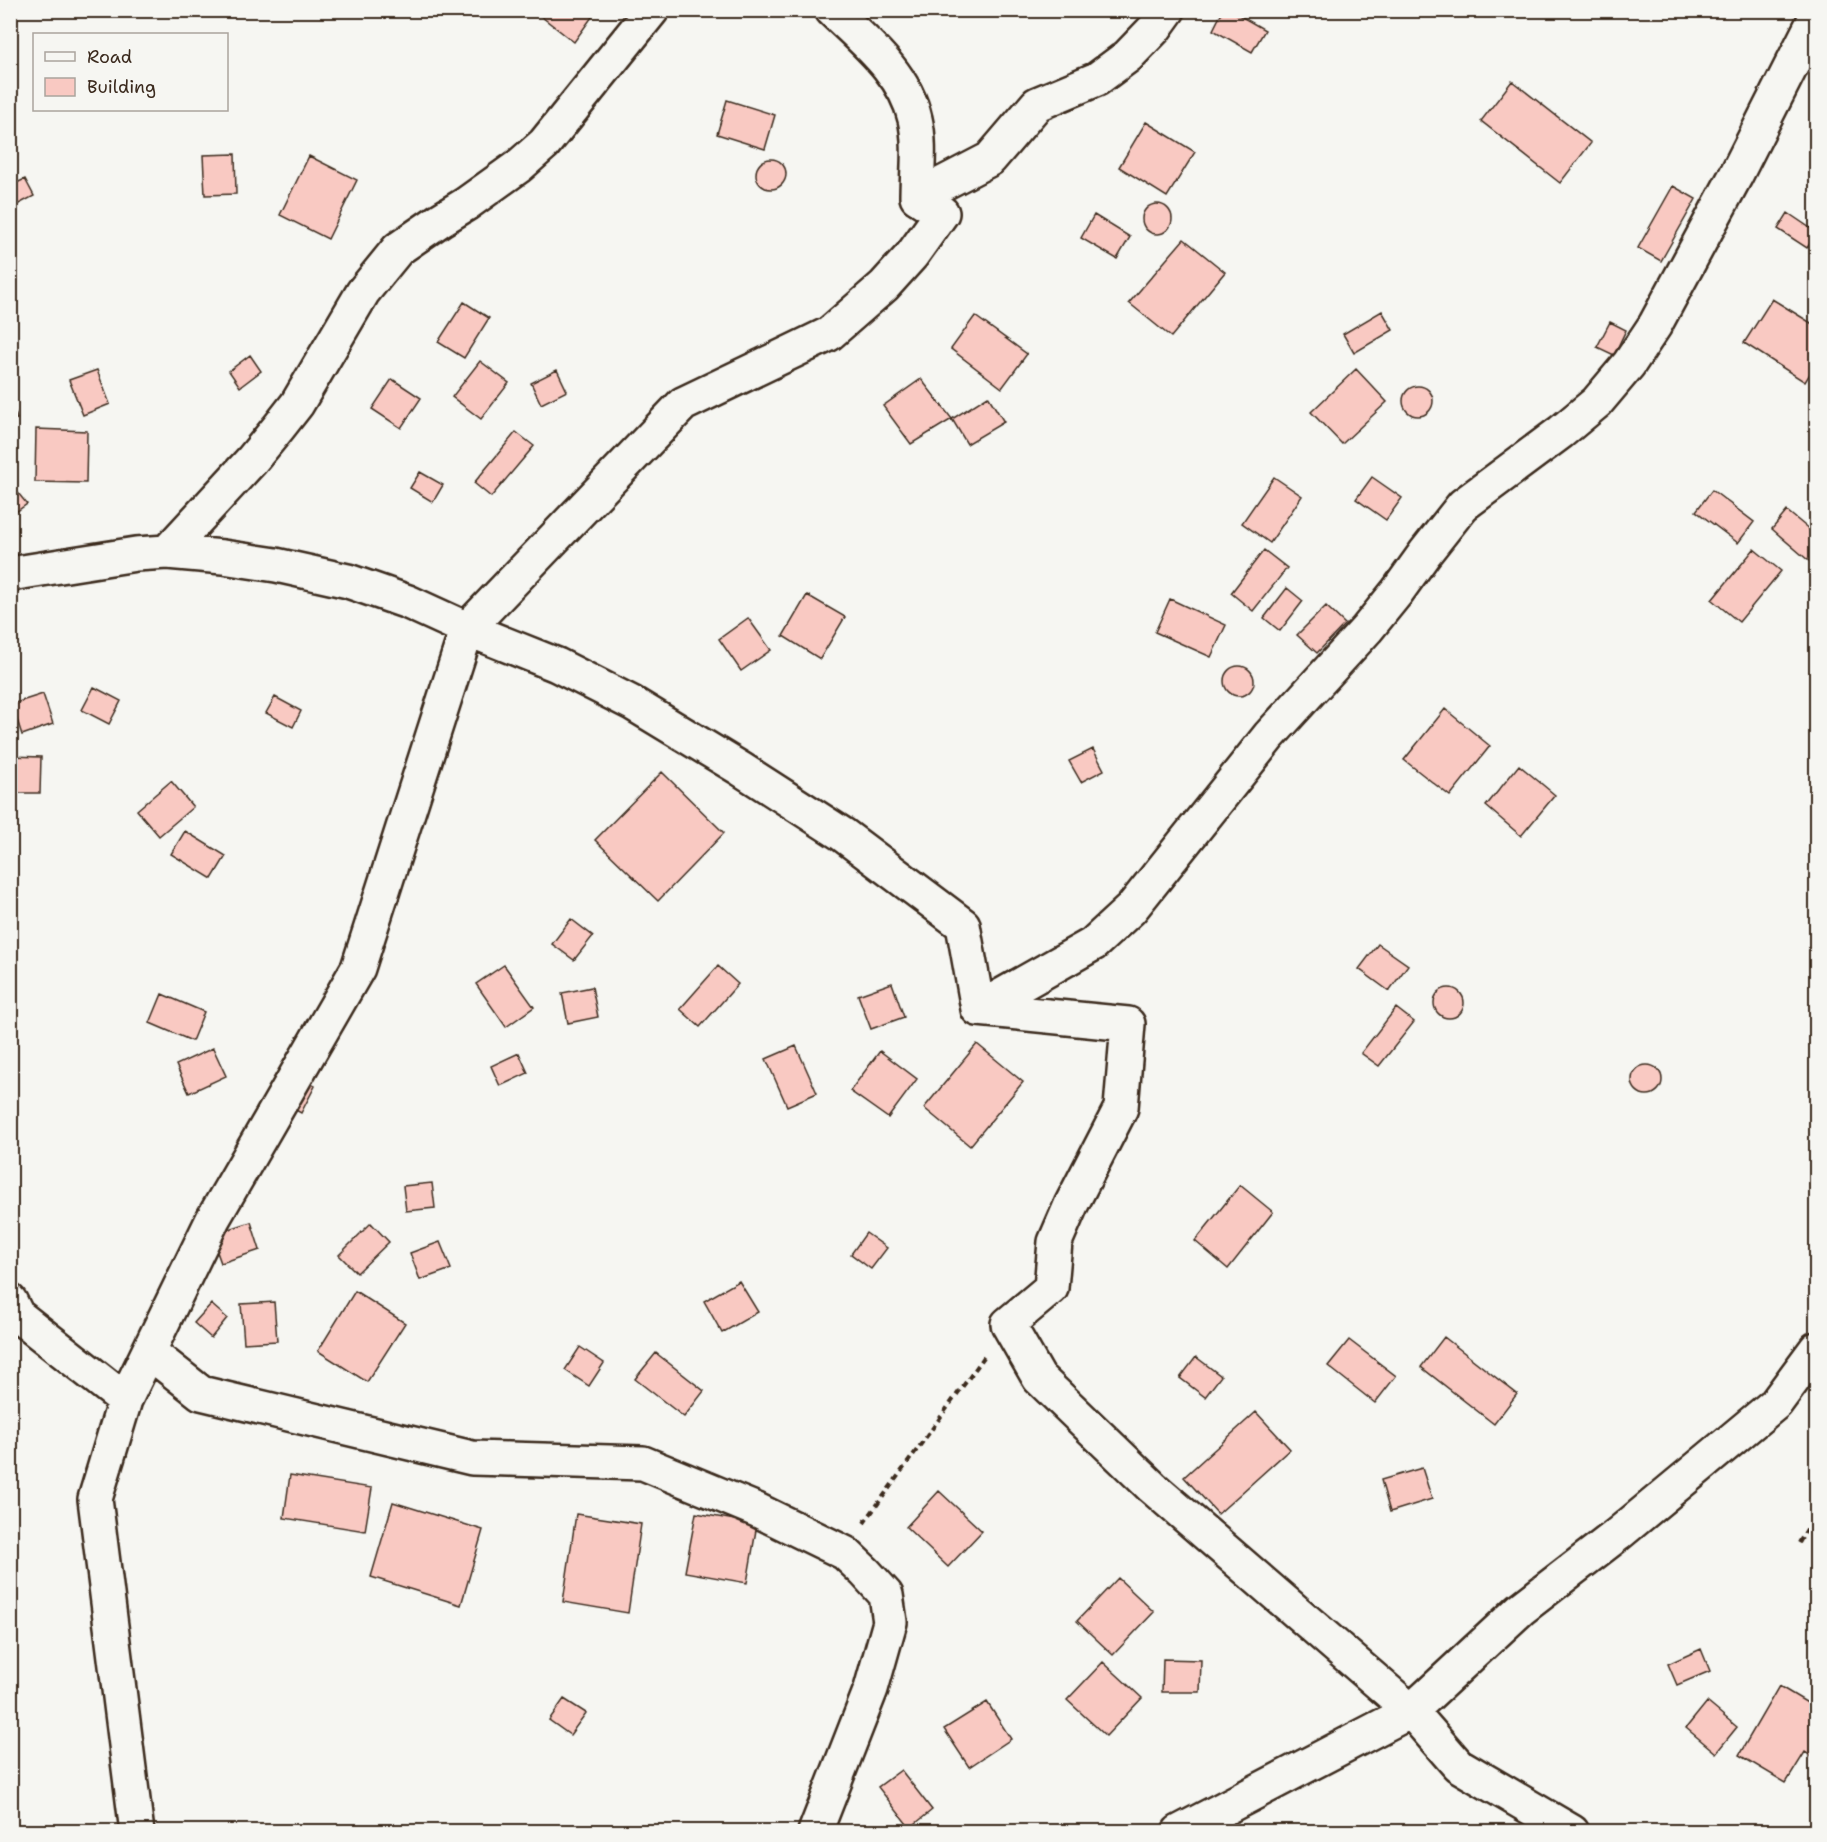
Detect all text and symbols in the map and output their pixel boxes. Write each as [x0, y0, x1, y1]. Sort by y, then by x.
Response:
legend [33, 33, 228, 111]
text: Road [87, 45, 132, 69]
text: Building [87, 75, 156, 99]

